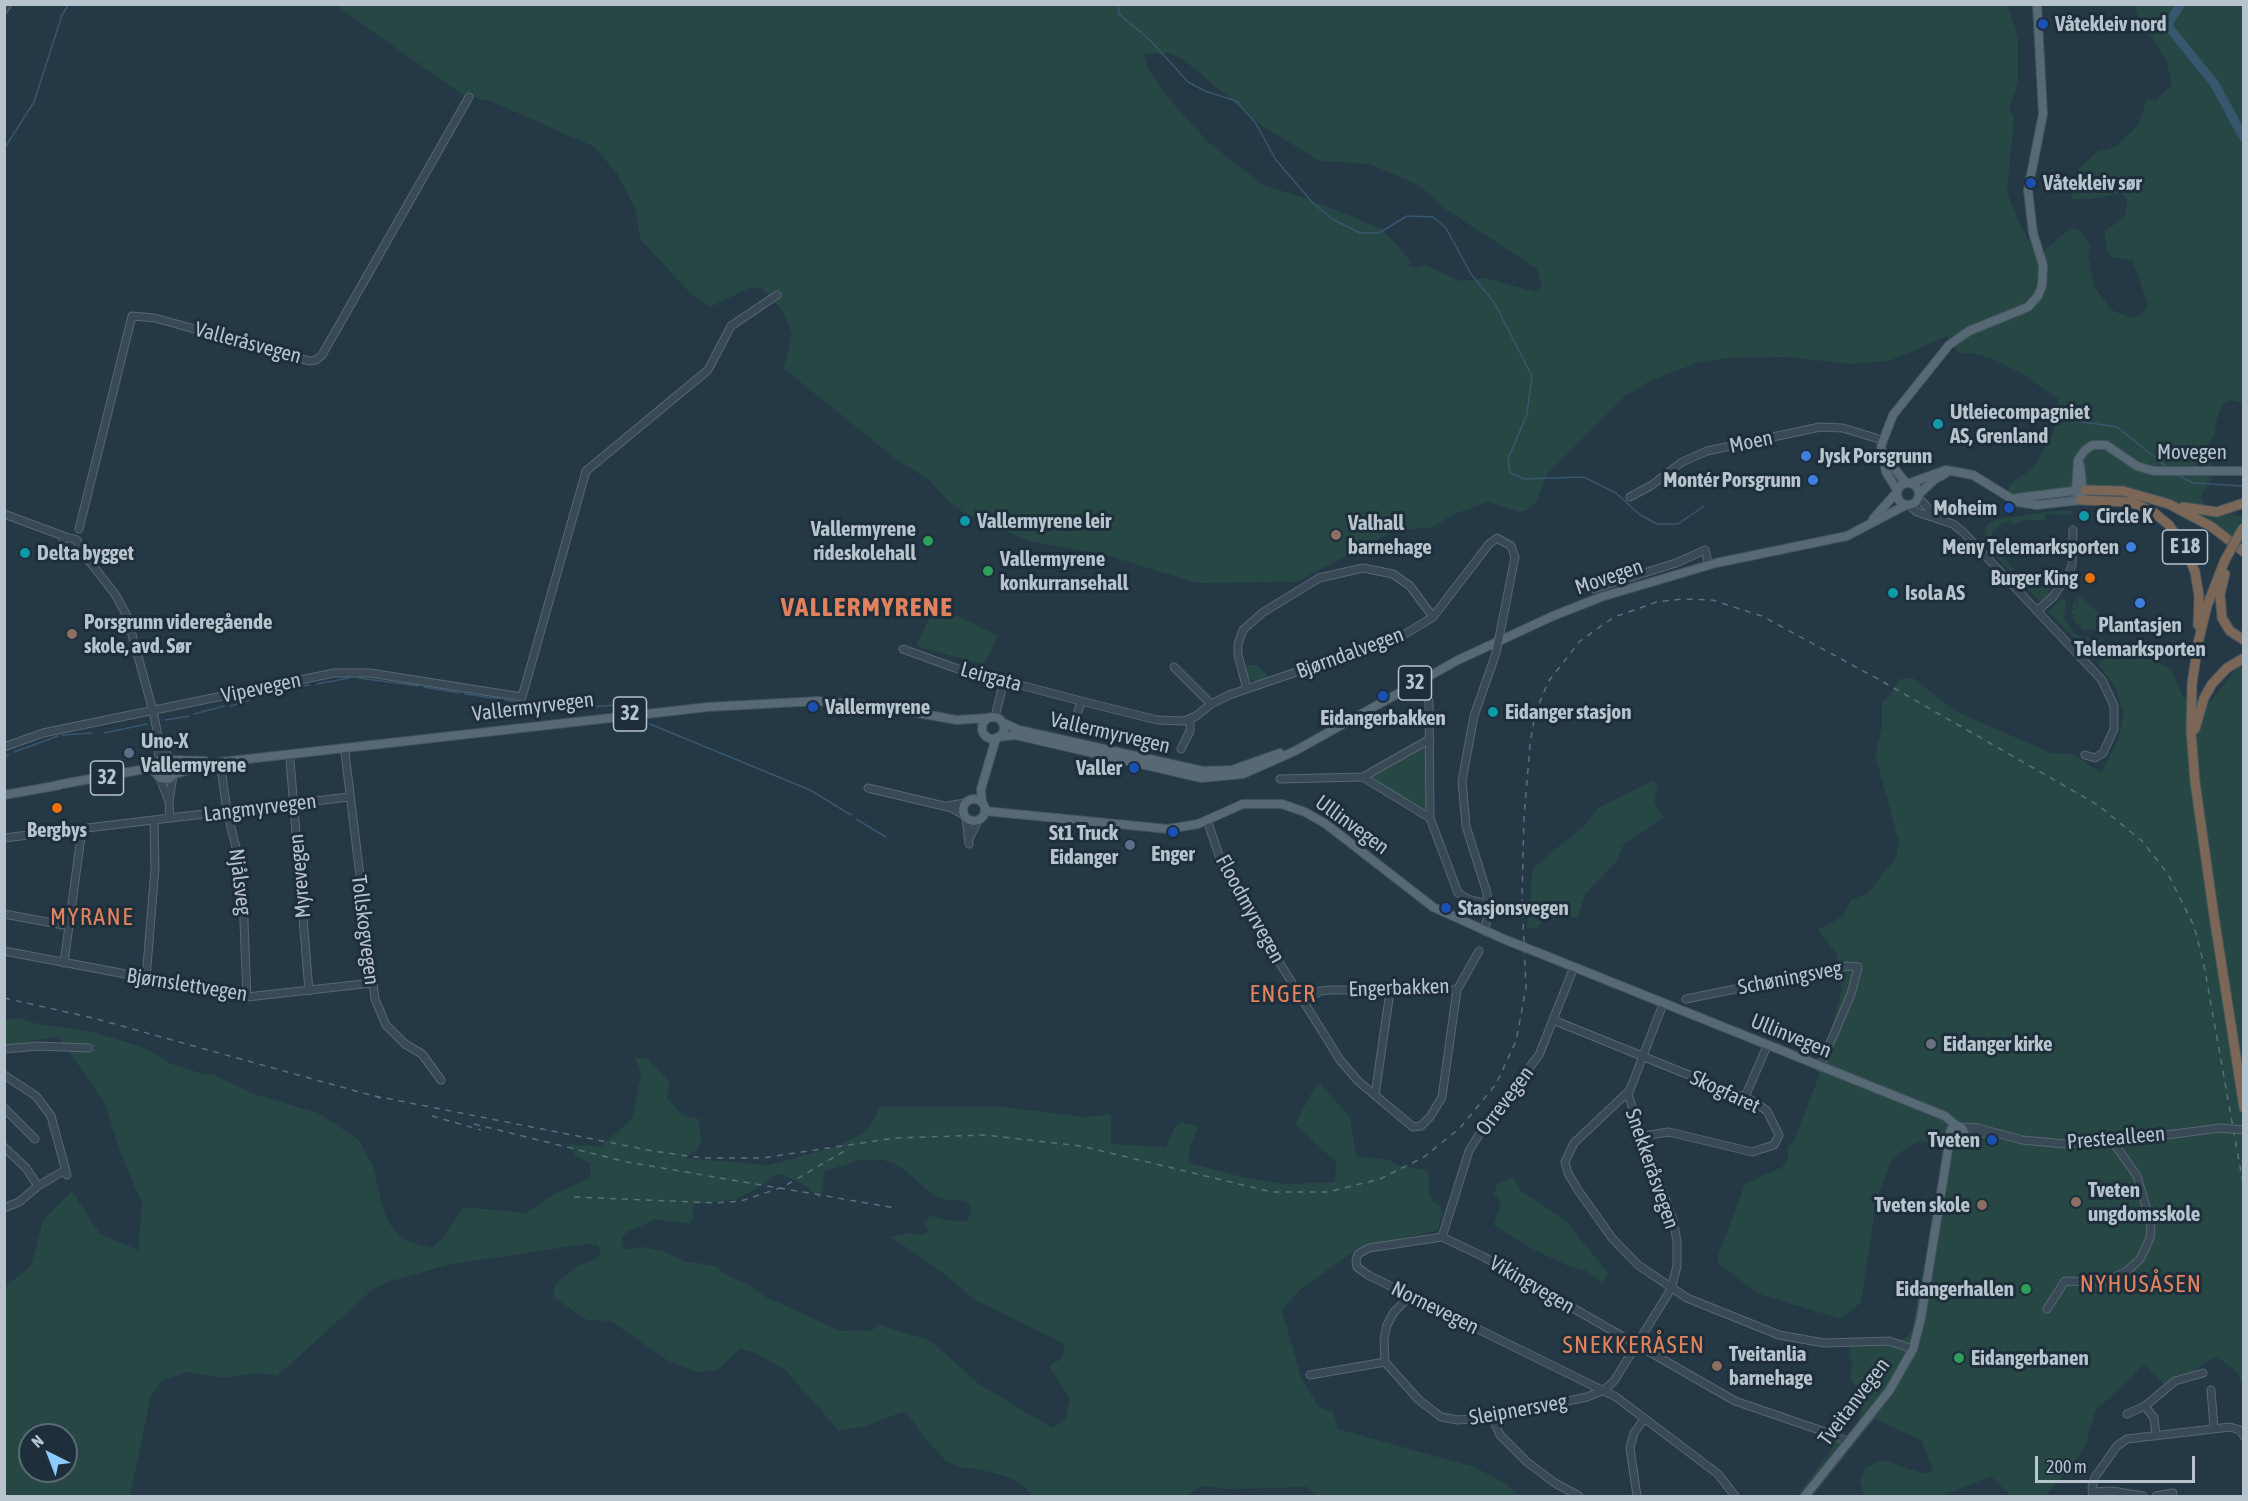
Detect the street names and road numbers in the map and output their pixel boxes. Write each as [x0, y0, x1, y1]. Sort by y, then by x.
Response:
street label: Valleråsvegen [192, 317, 304, 369]
street label: Moen [1727, 425, 1775, 459]
street label: Movegen [2157, 439, 2227, 465]
road number: E 18 [2162, 530, 2208, 564]
street label: Movegen [1572, 554, 1646, 600]
street label: Bjørndalvegen [1293, 622, 1407, 684]
street label: Leirgata [958, 657, 1024, 697]
road number: 32 [1398, 666, 1432, 700]
street label: Vipevegen [219, 667, 303, 709]
street label: Vallermyrvegen [471, 687, 595, 727]
road number: 32 [614, 697, 646, 731]
street label: Vallermyrvegen [1048, 707, 1172, 759]
road number: 32 [90, 761, 124, 795]
street label: Langmyrvegen [202, 789, 318, 827]
street label: Ullinvegen [1310, 790, 1394, 860]
street label: Myrevegen [284, 833, 316, 919]
street label: Njålsveg [223, 847, 257, 917]
street label: Floodmyrvegen [1210, 851, 1290, 967]
street label: Tollskogvegen [346, 874, 384, 986]
street label: Schøningsveg [1736, 956, 1844, 1000]
street label: Bjørnslettvegen [125, 963, 249, 1007]
street label: Engerbakken [1348, 974, 1450, 1002]
street label: Ullinvegen [1747, 1008, 1835, 1064]
street label: Orrevegen [1471, 1061, 1539, 1141]
street label: Skogfaret [1686, 1065, 1764, 1119]
street label: Snekkeråsvegen [1620, 1106, 1684, 1232]
street label: Prestealleen [2066, 1121, 2166, 1155]
street label: Vikingvegen [1485, 1251, 1579, 1319]
street label: Nornevegen [1387, 1276, 1483, 1340]
street label: Tveitanvegen [1813, 1353, 1895, 1451]
street label: Sleipnersveg [1467, 1389, 1569, 1431]

